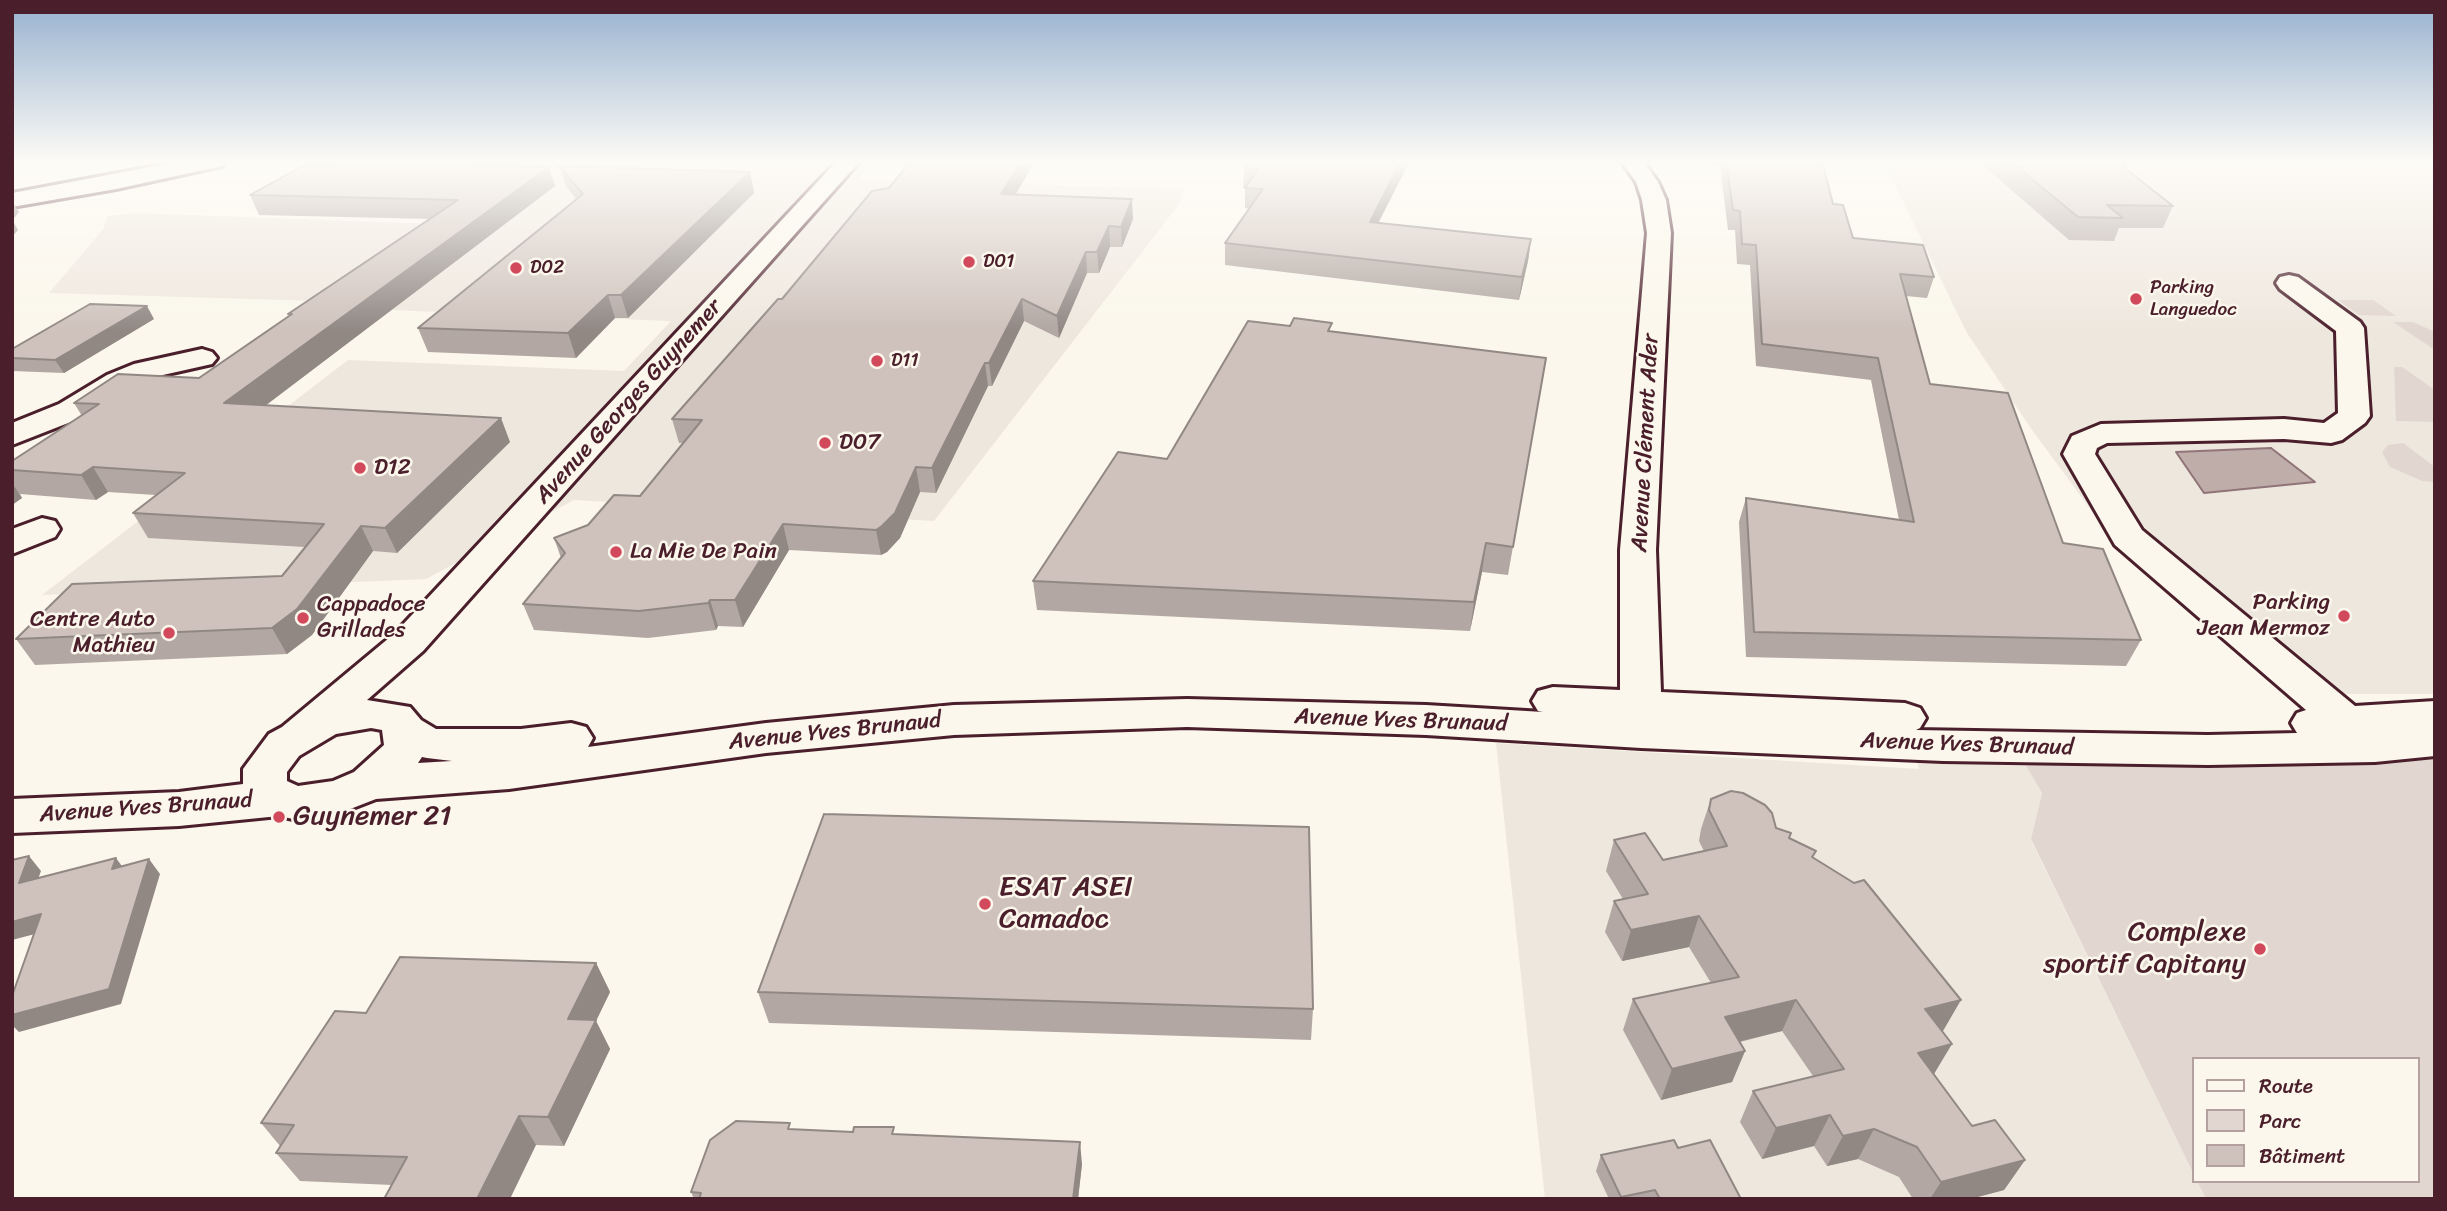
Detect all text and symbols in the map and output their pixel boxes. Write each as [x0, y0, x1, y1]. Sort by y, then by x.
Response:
place label: D01 [983, 251, 1015, 273]
marker: D01 [961, 254, 977, 270]
place label: D02 [530, 257, 564, 279]
marker: D02 [508, 260, 524, 276]
place label: Parking Languedoc [2150, 277, 2237, 321]
marker: Parking Languedoc [2128, 291, 2144, 307]
street label: Avenue Georges Guynemer [530, 294, 728, 510]
street label: Avenue Clément Ader [1626, 333, 1666, 553]
place label: D11 [891, 350, 919, 372]
marker: D11 [869, 353, 885, 369]
place label: D07 [839, 429, 880, 457]
marker: D07 [817, 435, 833, 451]
place label: D12 [374, 454, 411, 482]
marker: D12 [352, 460, 368, 476]
place label: La Mie De Pain [630, 538, 777, 566]
marker: La Mie De Pain [608, 544, 624, 560]
place label: Parking Jean Mermoz [2197, 589, 2330, 643]
place label: Cappadoce Grillades [317, 591, 426, 645]
place label: Centre Auto Mathieu [30, 606, 155, 660]
marker: Parking Jean Mermoz [2336, 608, 2352, 624]
marker: Cappadoce Grillades [295, 610, 311, 626]
marker: Centre Auto Mathieu [161, 625, 177, 641]
street label: Avenue Yves Brunaud [1294, 703, 1508, 739]
street label: Avenue Yves Brunaud [727, 707, 943, 757]
street label: Avenue Yves Brunaud [1860, 727, 2074, 763]
street label: Avenue Yves Brunaud [39, 787, 253, 829]
place label: Guynemer 21 [293, 800, 451, 834]
marker: Guynemer 21 [271, 809, 287, 825]
place label: ESAT ASEI Camadoc [999, 871, 1133, 937]
marker: ESAT ASEI Camadoc [977, 896, 993, 912]
place label: Complexe sportif Capitany [2043, 916, 2246, 982]
marker: Complexe sportif Capitany [2252, 941, 2268, 957]
legend [2192, 1057, 2419, 1183]
text: Route [2259, 1067, 2313, 1105]
text: Parc [2259, 1102, 2301, 1140]
text: Bâtiment [2259, 1137, 2345, 1175]

